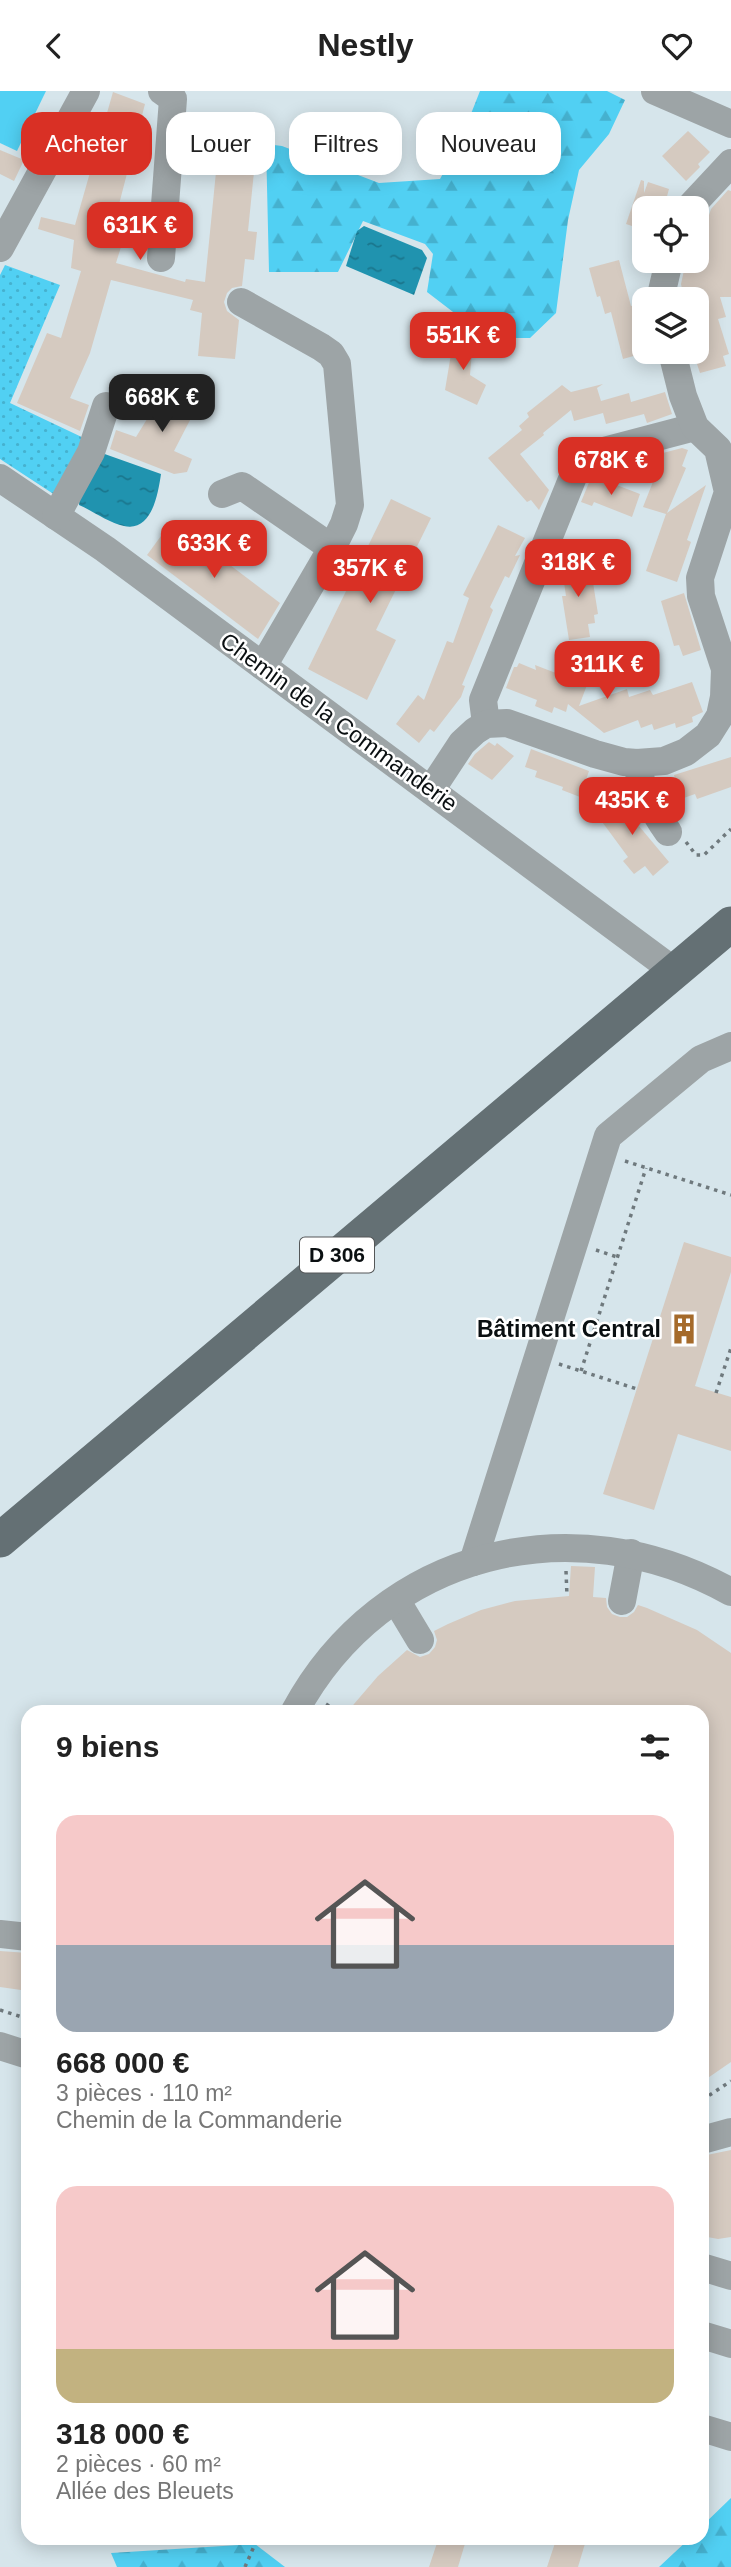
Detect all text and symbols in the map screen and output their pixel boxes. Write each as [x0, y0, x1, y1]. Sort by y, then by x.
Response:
icon: back [35, 27, 73, 65]
text: Nestly [317, 27, 414, 63]
icon: heart [658, 27, 696, 65]
chip: Acheter [21, 112, 152, 175]
chip: Louer [166, 112, 275, 175]
chip: Filtres [289, 112, 402, 175]
chip: Nouveau [416, 112, 561, 175]
map controls [632, 196, 709, 364]
button: locate [632, 196, 709, 273]
pin: 631K € [83, 202, 197, 262]
text: 631K € [103, 212, 177, 238]
button: layers [632, 287, 709, 364]
pin: 551K € [406, 313, 520, 372]
text: 551K € [426, 322, 500, 348]
pin: 668K € [105, 375, 219, 434]
text: 668K € [125, 384, 199, 410]
pin: 678K € [554, 437, 668, 497]
text: 678K € [574, 447, 648, 473]
pin: 633K € [157, 521, 271, 580]
text: 633K € [177, 530, 251, 556]
pin: 318K € [521, 539, 635, 599]
pin: 357K € [313, 545, 427, 605]
text: 318K € [541, 549, 615, 575]
text: 357K € [333, 555, 407, 581]
street label: Chemin de la Commanderie [216, 627, 462, 817]
pin: 311K € [550, 641, 664, 701]
text: 311K € [571, 651, 643, 677]
pin: 435K € [575, 777, 689, 837]
text: 435K € [595, 787, 669, 813]
road number: D 306 [300, 1237, 374, 1273]
building icon: Bâtiment Central [667, 1312, 701, 1346]
place label: Bâtiment Central [477, 1316, 661, 1342]
icon: filters [636, 1728, 674, 1766]
text: 9 biens [56, 1730, 159, 1763]
icon: home [302, 1861, 428, 1987]
text: 668 000 € [56, 2046, 189, 2079]
text: 3 pièces · 110 m² [56, 2080, 232, 2106]
text: Chemin de la Commanderie [56, 2107, 342, 2133]
icon: home [302, 2232, 428, 2358]
text: 318 000 € [56, 2417, 189, 2450]
text: 2 pièces · 60 m² [56, 2451, 221, 2477]
text: Allée des Bleuets [56, 2478, 234, 2504]

